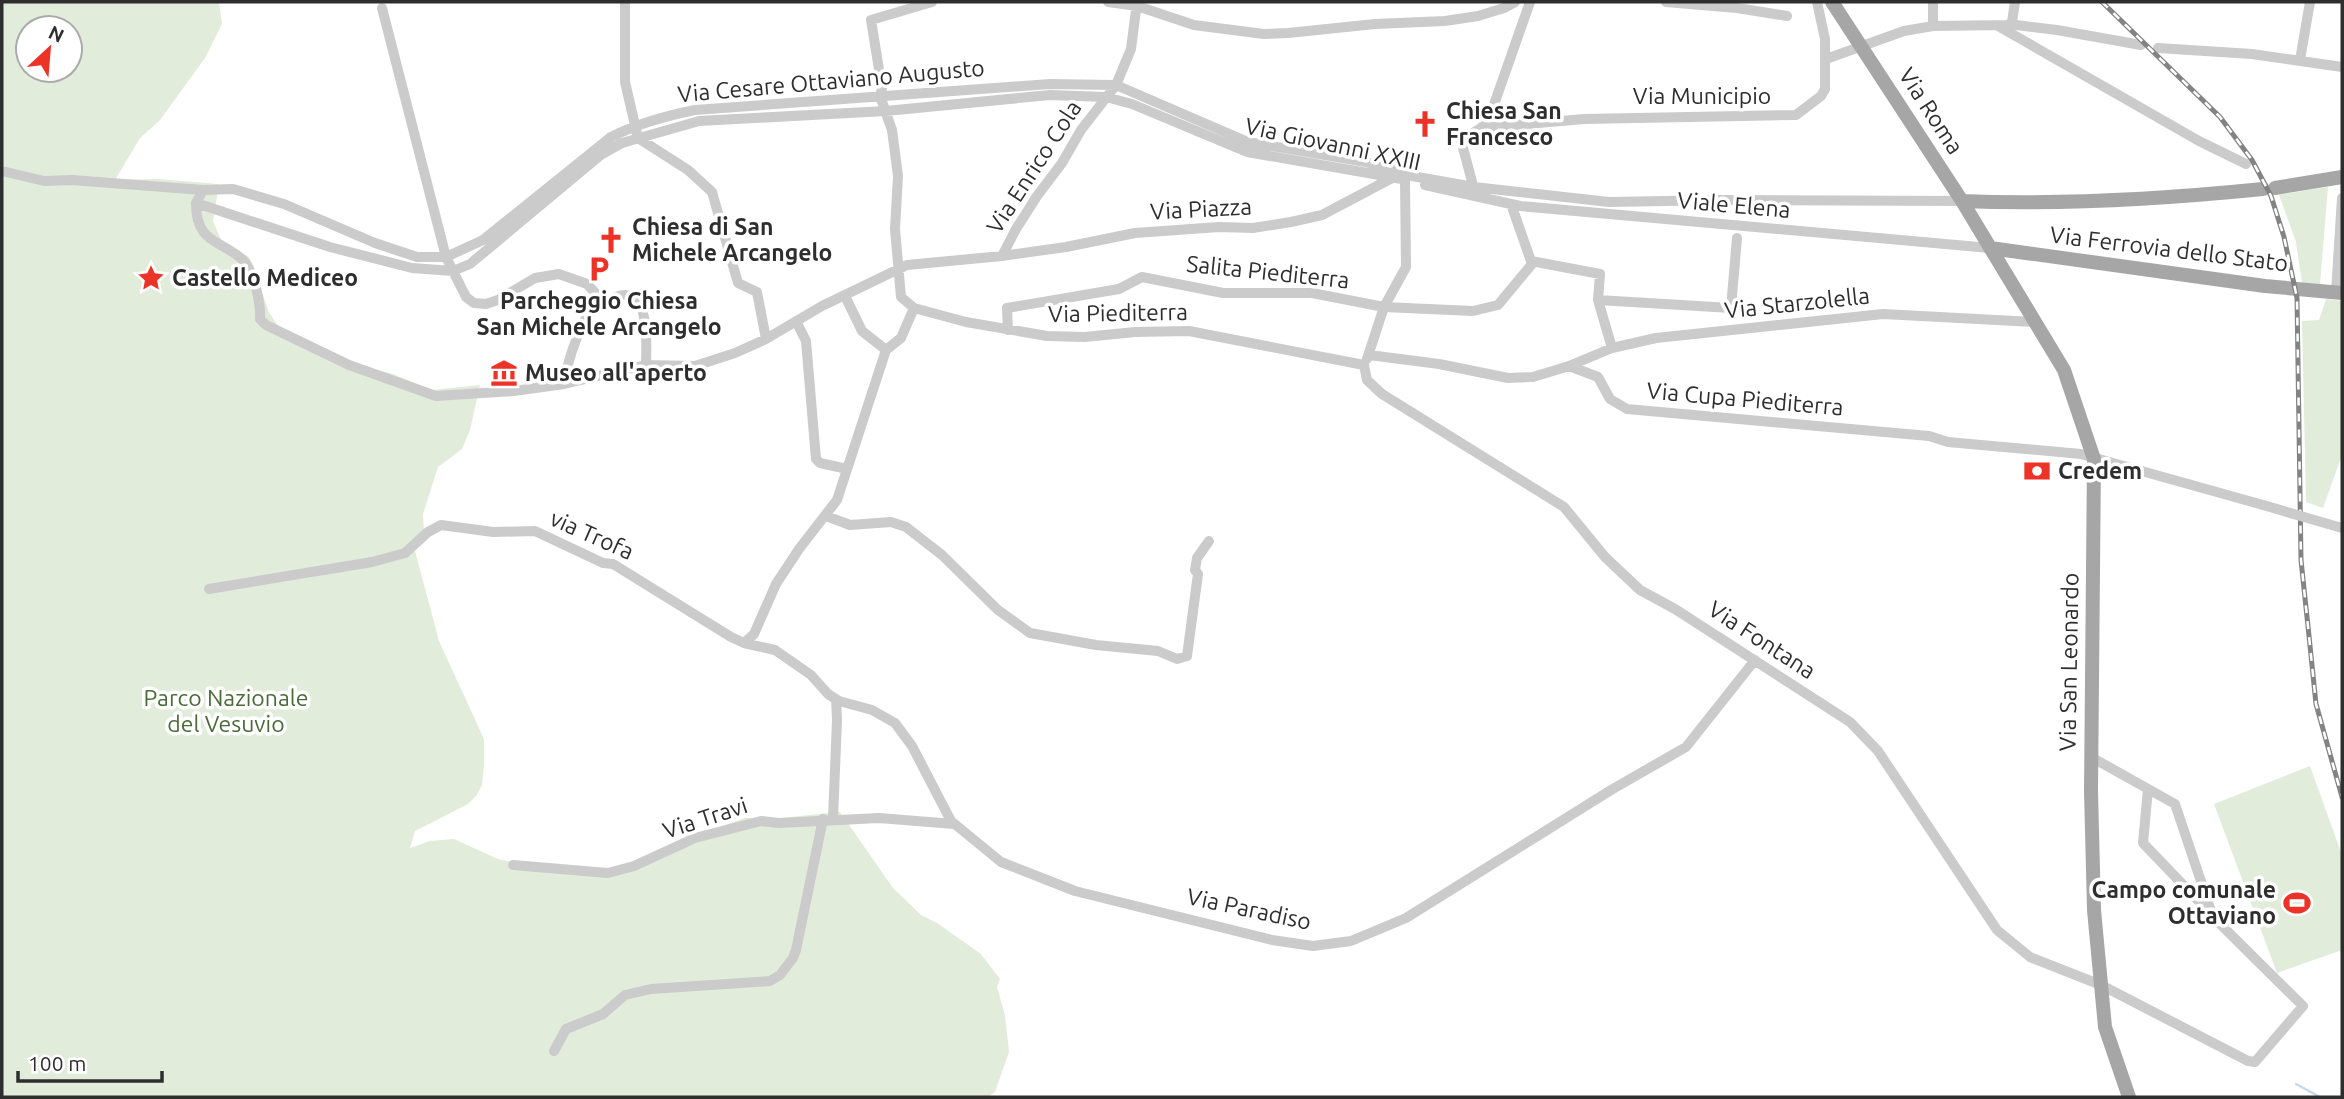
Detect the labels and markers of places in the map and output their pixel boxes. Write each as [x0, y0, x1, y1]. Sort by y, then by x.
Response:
place label: Chiesa San Francesco [1446, 98, 1562, 149]
church icon: Chiesa San Francesco [1410, 109, 1440, 139]
place label: Chiesa di San Michele Arcangelo [632, 214, 832, 265]
church icon: Chiesa di San Michele Arcangelo [596, 225, 626, 255]
parking icon: Parcheggio Chiesa San Michele Arcangelo [584, 254, 614, 284]
place icon: Castello Mediceo [136, 263, 166, 293]
place label: Castello Mediceo [172, 265, 358, 290]
place label: Parcheggio Chiesa San Michele Arcangelo [476, 288, 722, 339]
museum icon: Museo all'aperto [489, 358, 519, 388]
place label: Museo all'aperto [525, 360, 707, 385]
bank icon: Credem [2022, 456, 2052, 486]
place label: Credem [2058, 458, 2142, 483]
place label: Campo comunale Ottaviano [2092, 877, 2276, 928]
sports icon: Campo comunale Ottaviano [2282, 888, 2312, 918]

